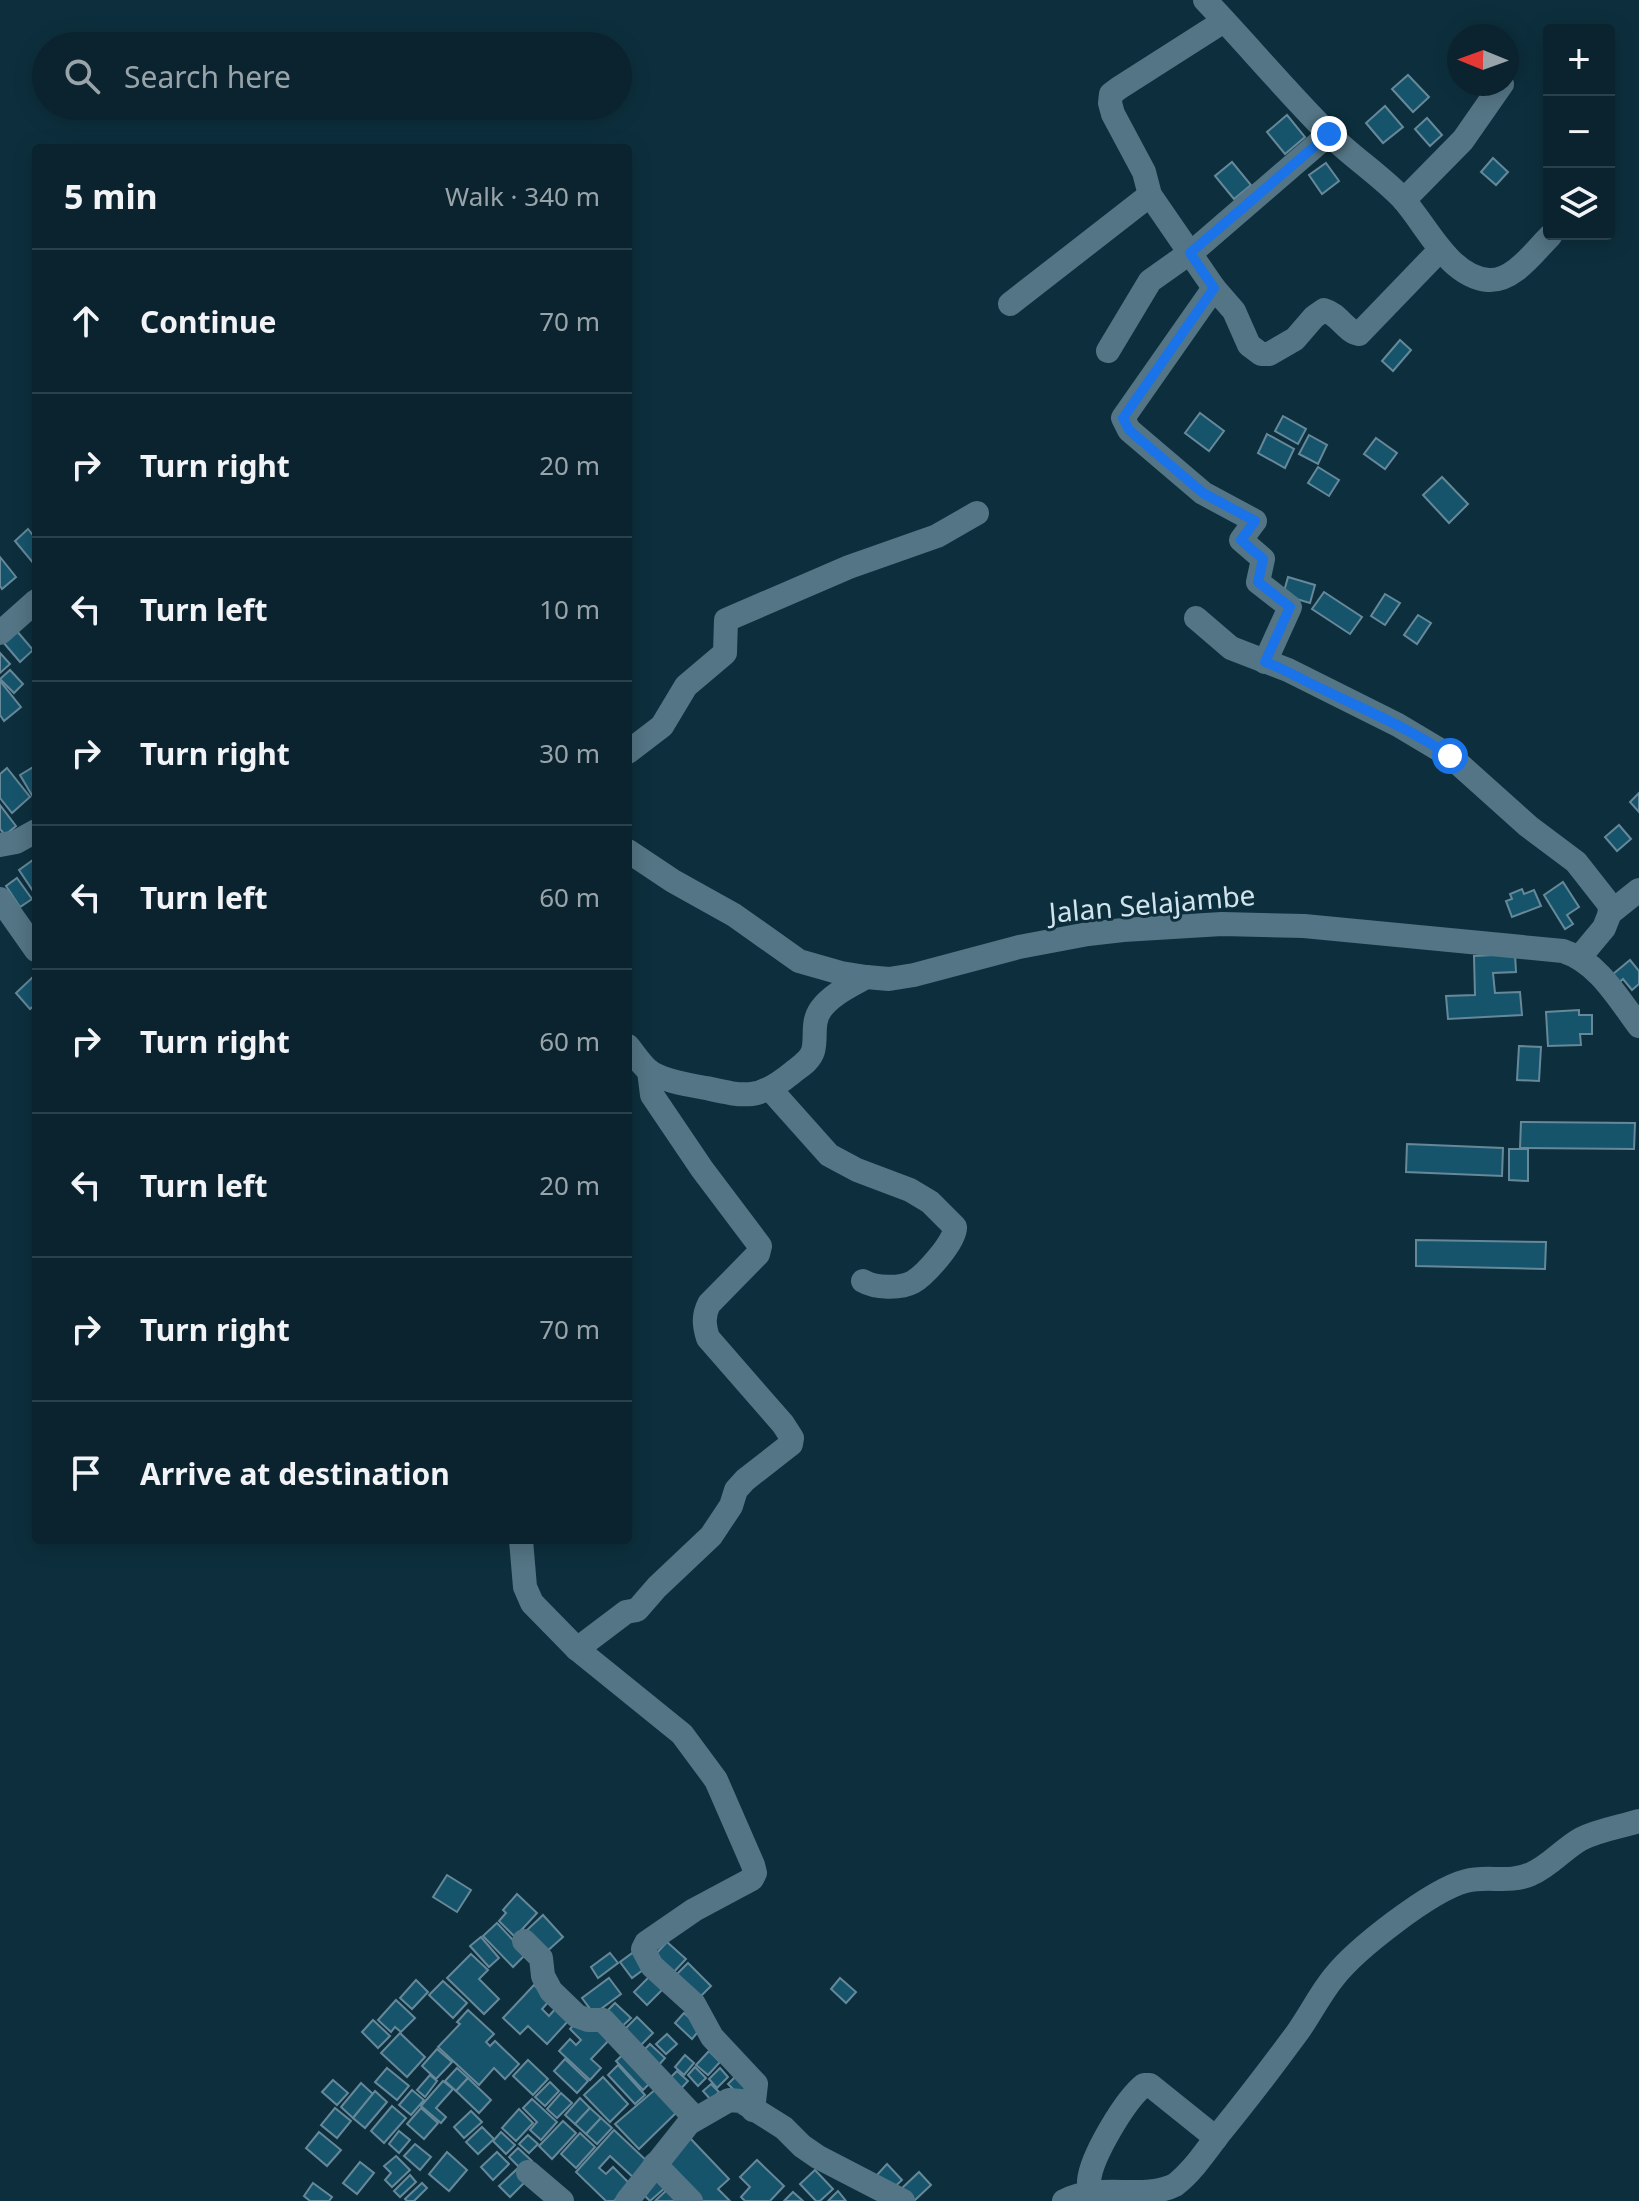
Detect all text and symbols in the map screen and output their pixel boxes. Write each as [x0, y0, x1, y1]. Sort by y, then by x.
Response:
north arrow [1447, 24, 1519, 96]
map controls [1543, 24, 1615, 240]
button: + [1543, 24, 1615, 96]
search box [32, 32, 632, 120]
icon: search [60, 54, 104, 98]
text: Search here [124, 56, 291, 97]
button: − [1543, 96, 1615, 168]
route end [1311, 116, 1347, 152]
button: layers [1543, 168, 1615, 240]
text: 5 min [64, 173, 158, 219]
text: Walk · 340 m [445, 178, 600, 214]
icon: ahead [64, 299, 108, 343]
text: Continue [140, 301, 276, 342]
text: 70 m [539, 303, 600, 339]
icon: right [64, 443, 108, 487]
text: Turn right [140, 445, 290, 486]
text: 20 m [539, 447, 600, 483]
icon: left [64, 587, 108, 631]
text: Turn left [140, 589, 268, 630]
text: 10 m [539, 591, 600, 627]
icon: right [64, 731, 108, 775]
text: Turn right [140, 733, 290, 774]
text: 30 m [539, 735, 600, 771]
route start [1432, 738, 1468, 774]
icon: left [64, 875, 108, 919]
street label: Jalan Selajambe [1044, 875, 1257, 931]
text: Turn left [140, 877, 268, 918]
text: 60 m [539, 879, 600, 915]
icon: right [64, 1019, 108, 1063]
text: Turn right [140, 1021, 290, 1062]
text: 60 m [539, 1023, 600, 1059]
icon: left [64, 1163, 108, 1207]
text: Turn left [140, 1165, 268, 1206]
text: 20 m [539, 1167, 600, 1203]
icon: right [64, 1307, 108, 1351]
text: Turn right [140, 1309, 290, 1350]
text: 70 m [539, 1311, 600, 1347]
icon: arrive [64, 1451, 108, 1495]
text: Arrive at destination [140, 1453, 450, 1494]

